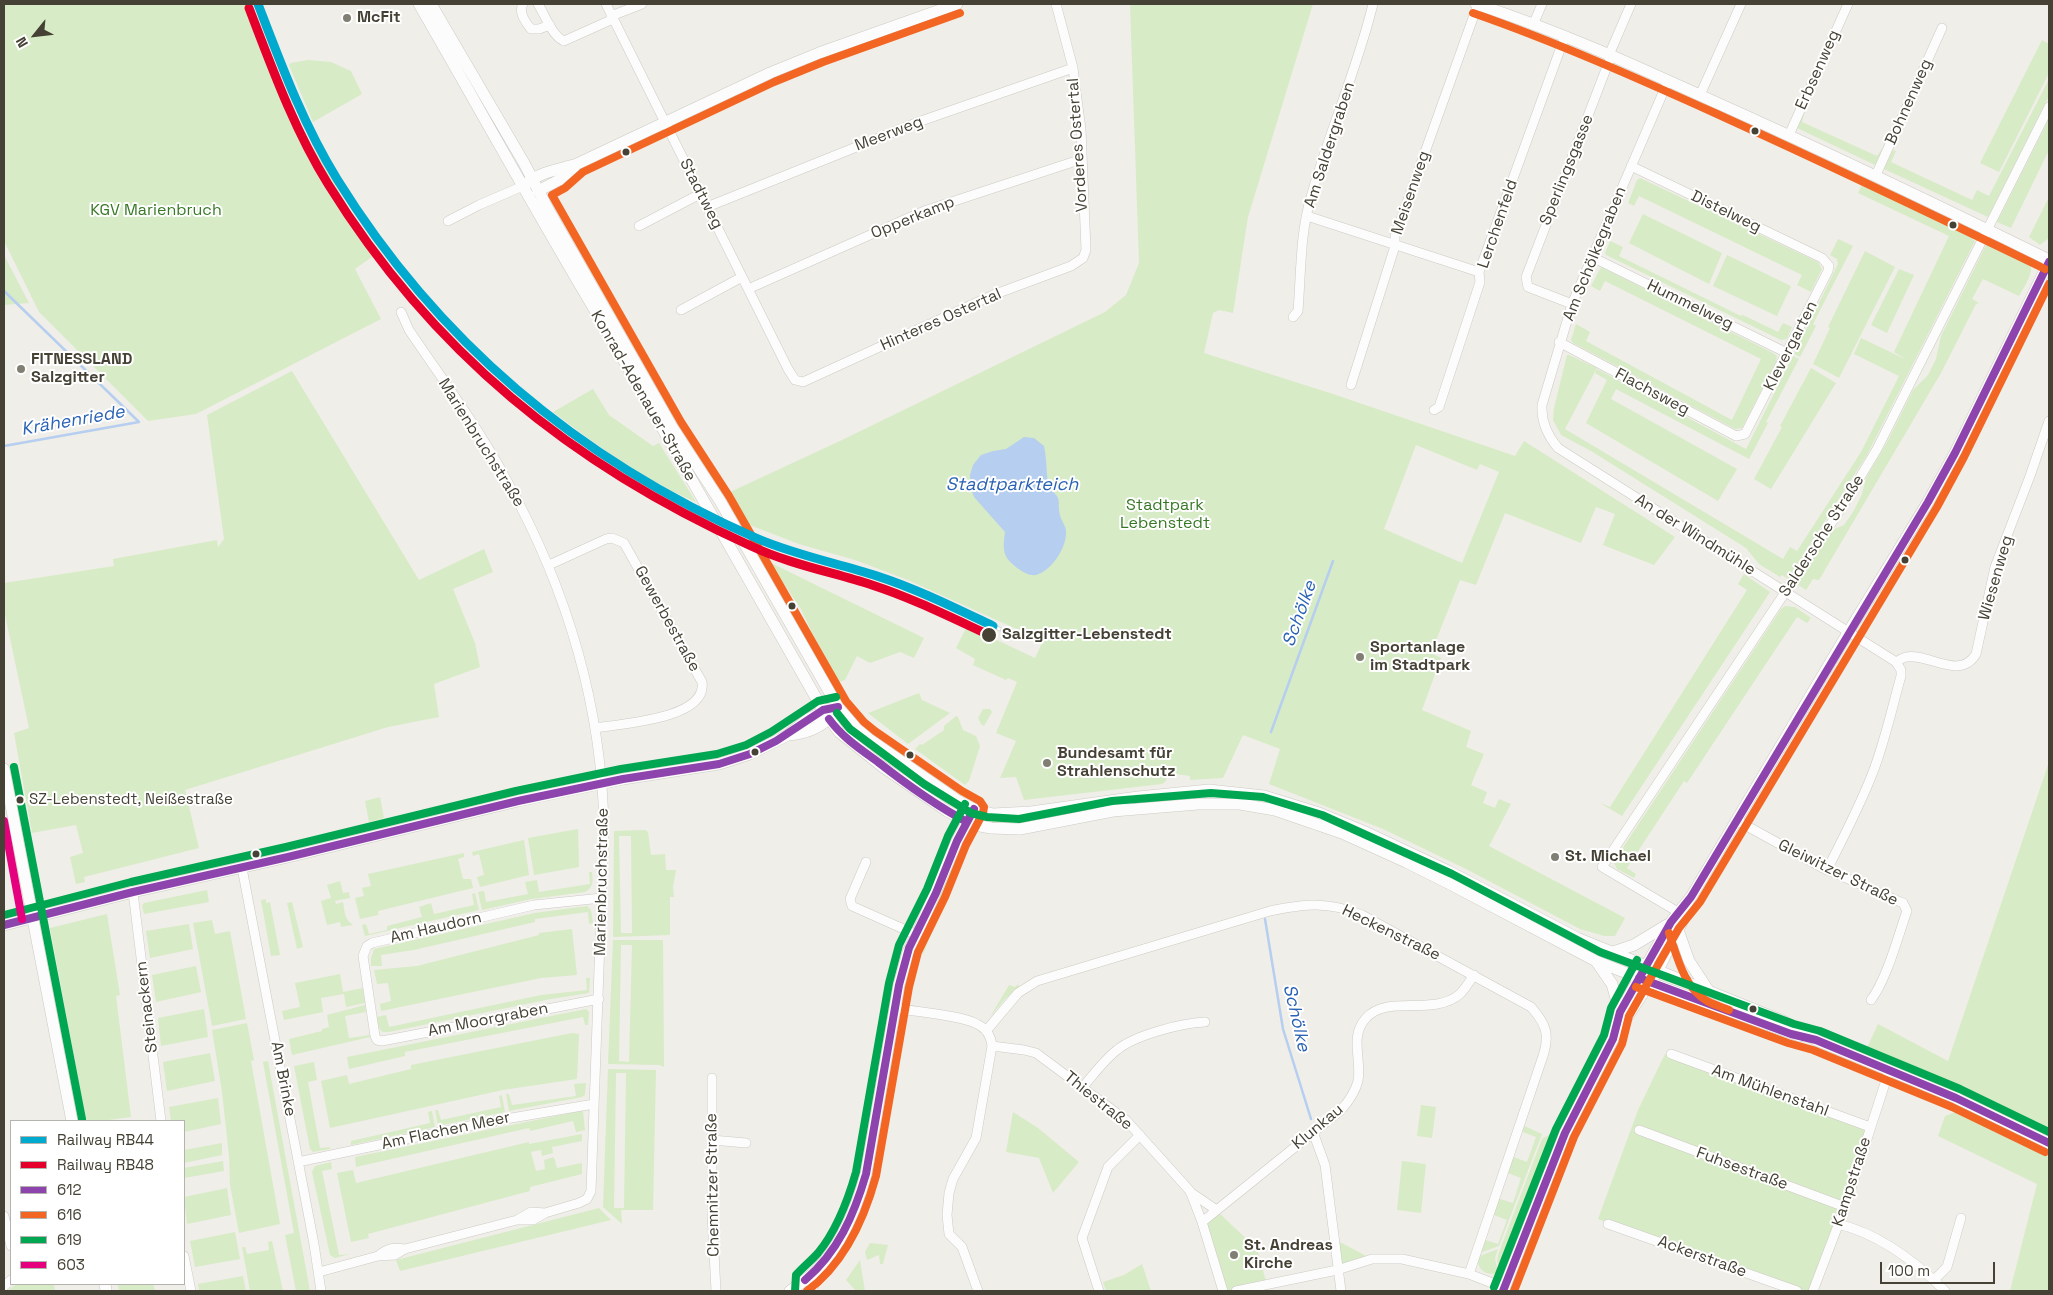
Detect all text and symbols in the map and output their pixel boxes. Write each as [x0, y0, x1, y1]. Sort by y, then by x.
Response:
place label: McFit [357, 8, 401, 28]
north arrow [10, 10, 60, 60]
marker: McFit [341, 12, 353, 24]
street label: Erbsenweg [1792, 27, 1844, 113]
text: N [12, 34, 32, 51]
street label: Bohnenweg [1882, 56, 1936, 148]
street label: Vorderes Ostertal [1064, 77, 1092, 213]
street label: Am Saldergraben [1301, 80, 1359, 210]
street label: Meerweg [852, 112, 926, 156]
street label: Sperlingsgasse [1536, 112, 1598, 228]
unlabelled marker [1750, 126, 1760, 136]
unlabelled marker [621, 147, 631, 157]
street label: Meisenweg [1388, 149, 1434, 237]
street label: Stadtweg [675, 156, 727, 232]
street label: Lerchenfeld [1474, 177, 1522, 271]
street label: Am Schölkegraben [1559, 184, 1631, 324]
street label: Distelweg [1688, 187, 1764, 237]
street label: Opperkamp [868, 193, 958, 243]
park label: KGV Marienbruch [90, 201, 222, 221]
unlabelled marker [1948, 220, 1958, 230]
street label: Hummelweg [1644, 276, 1736, 334]
street label: Hinteres Ostertal [878, 285, 1004, 355]
street label: Klevergarten [1760, 298, 1822, 394]
street label: Konrad-Adenauer-Straße [586, 307, 700, 485]
place label: FITNESSLAND Salzgitter [31, 350, 132, 388]
marker: FITNESSLAND Salzgitter [15, 363, 27, 375]
street label: Flachsweg [1611, 364, 1693, 420]
street label: Marienbruchstraße [434, 375, 528, 511]
water label: Krähenriede [20, 401, 126, 441]
street label: Saldersche Straße [1775, 471, 1869, 601]
water label: Stadtparkteich [946, 474, 1078, 496]
street label: An der Windmühle [1631, 490, 1759, 580]
park label: Stadtpark Lebenstedt [1120, 496, 1210, 534]
street label: Wiesenweg [1975, 533, 2017, 623]
unlabelled marker [1900, 555, 1910, 565]
street label: Gewerbestraße [630, 563, 704, 675]
water label: Schölke [1278, 578, 1322, 650]
unlabelled marker [787, 601, 797, 611]
place label: Salzgitter-Lebenstedt [1002, 625, 1172, 645]
marker: Salzgitter-Lebenstedt [980, 626, 998, 644]
place label: Sportanlage im Stadtpark [1370, 638, 1470, 676]
marker: Sportanlage im Stadtpark [1354, 651, 1366, 663]
place label: Bundesamt für Strahlenschutz [1057, 744, 1176, 782]
unlabelled marker [750, 747, 760, 757]
unlabelled marker [905, 750, 915, 760]
marker: Bundesamt für Strahlenschutz [1041, 757, 1053, 769]
place label: SZ-Lebenstedt, Neißestraße [29, 791, 233, 809]
marker: SZ-Lebenstedt, Neißestraße [15, 795, 25, 805]
street label: Marienbruchstraße [591, 808, 613, 956]
street label: Gleiwitzer Straße [1775, 836, 1901, 910]
place label: St. Michael [1565, 847, 1651, 867]
unlabelled marker [251, 849, 261, 859]
marker: St. Michael [1549, 851, 1561, 863]
street label: Heckenstraße [1339, 901, 1443, 965]
street label: Am Haudorn [388, 908, 484, 948]
street label: Steinackern [132, 960, 162, 1054]
water label: Schölke [1278, 982, 1314, 1054]
street label: Am Moorgraben [426, 999, 550, 1041]
unlabelled marker [1748, 1004, 1758, 1014]
street label: Am Brinke [266, 1040, 300, 1118]
street label: Am Mühlenstahl [1709, 1061, 1831, 1121]
street label: Thiestraße [1060, 1068, 1136, 1134]
street label: Klunkau [1289, 1100, 1347, 1154]
street label: Am Flachen Meer [380, 1108, 512, 1154]
street label: Chemnitzer Straße [702, 1113, 724, 1257]
legend [10, 1120, 185, 1285]
text: Railway RB44 [57, 1130, 154, 1149]
street label: Kampstraße [1828, 1135, 1876, 1229]
street label: Fuhsestraße [1694, 1144, 1790, 1194]
text: Railway RB48 [57, 1155, 154, 1174]
text: 612 [57, 1180, 81, 1199]
text: 616 [57, 1205, 82, 1224]
text: 619 [57, 1230, 82, 1249]
street label: Ackerstraße [1655, 1232, 1749, 1282]
place label: St. Andreas Kirche [1244, 1236, 1333, 1274]
marker: St. Andreas Kirche [1228, 1249, 1240, 1261]
scale bar [1883, 1252, 1998, 1284]
text: 603 [57, 1255, 85, 1274]
text: 100 m [1888, 1261, 1930, 1280]

